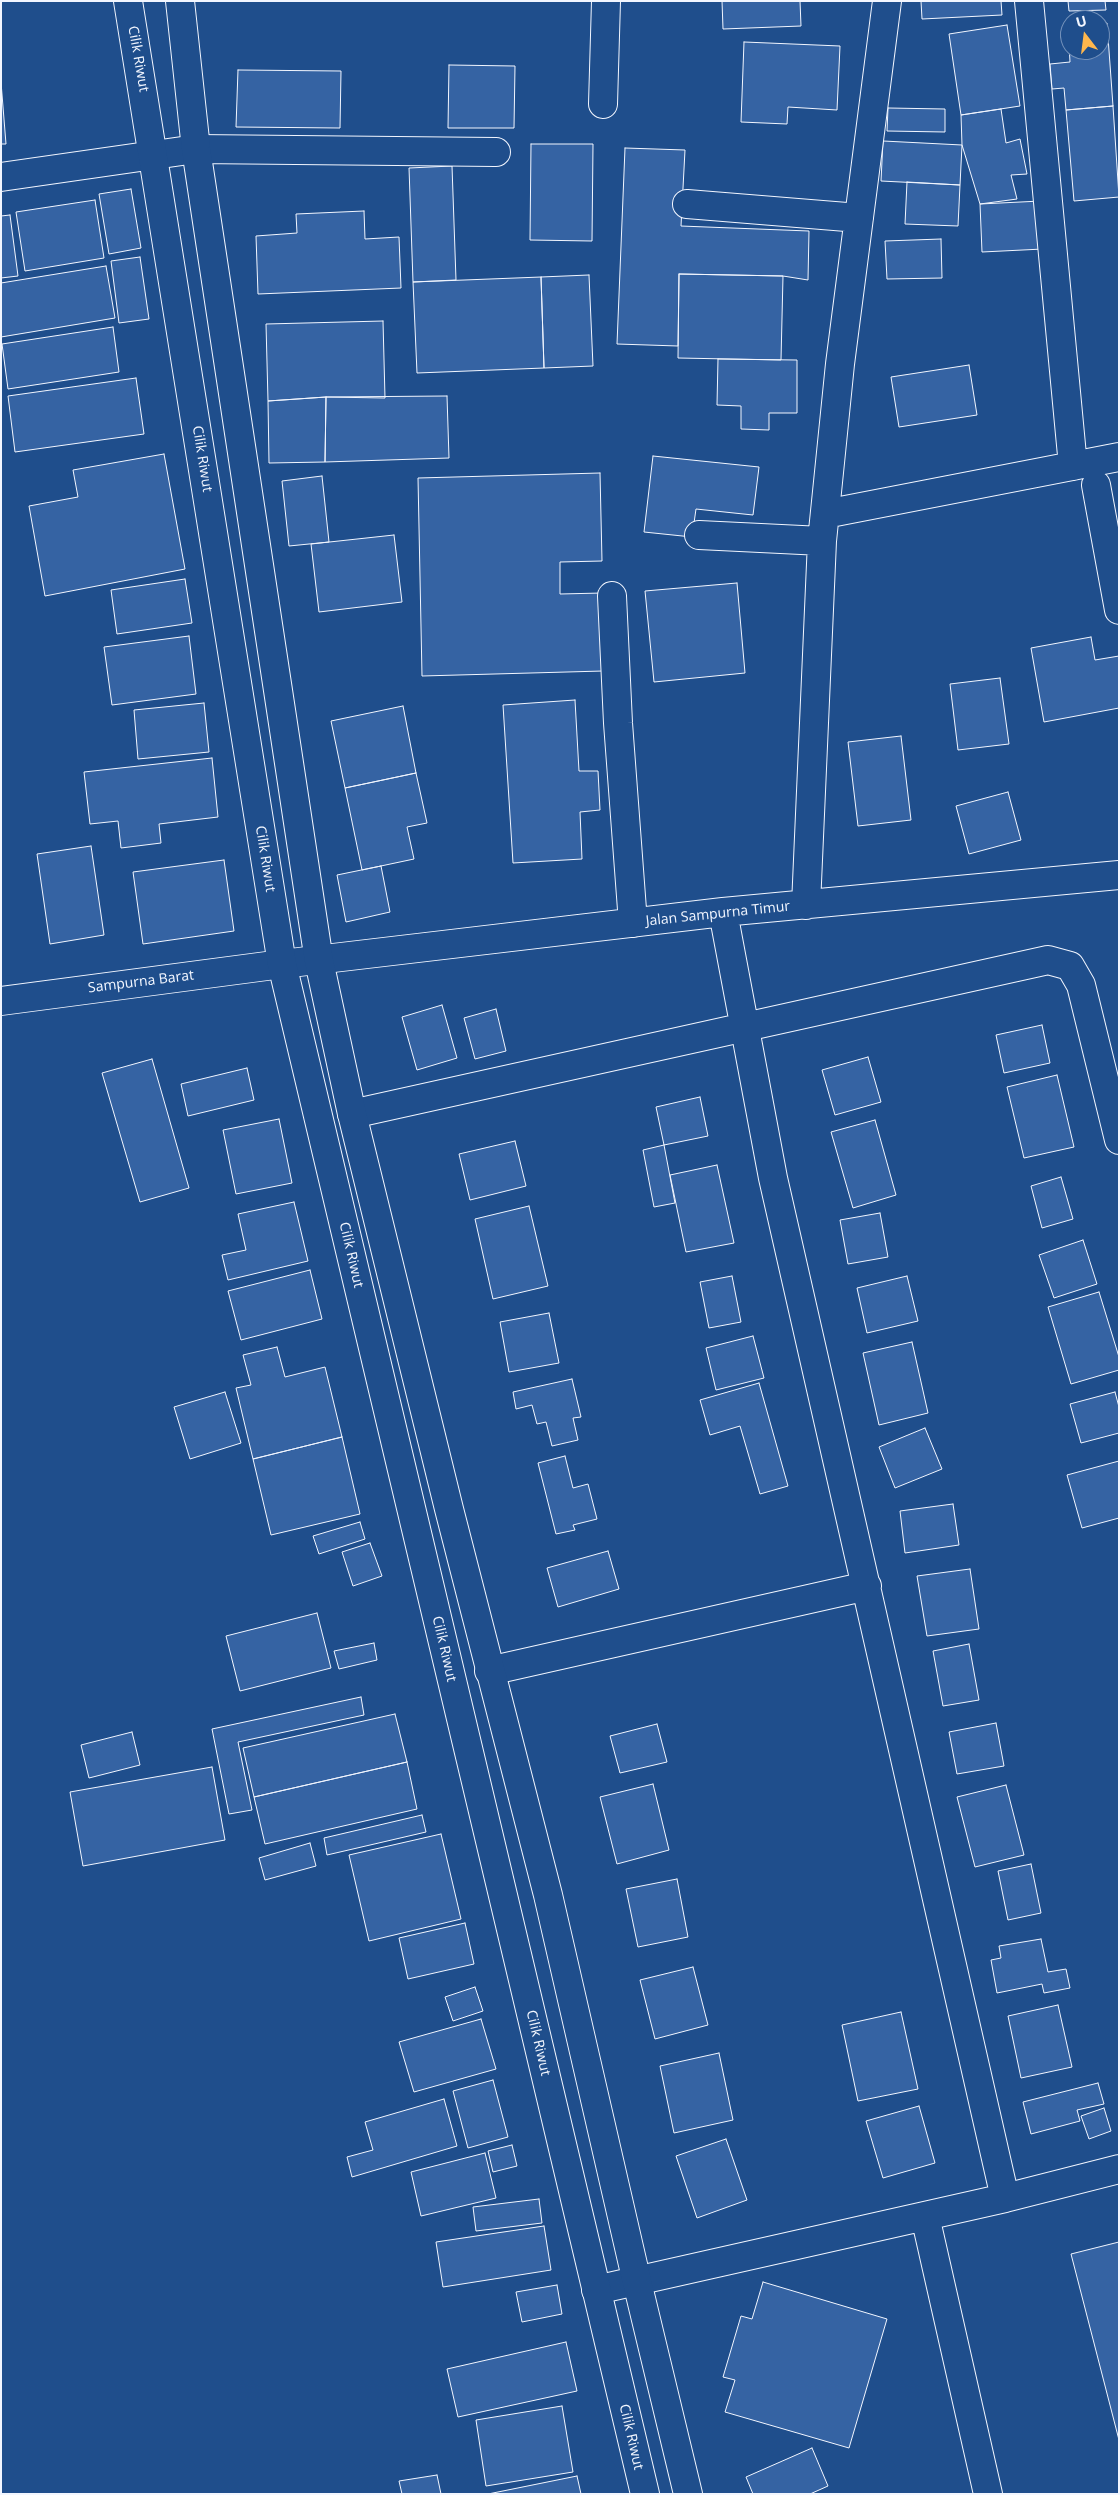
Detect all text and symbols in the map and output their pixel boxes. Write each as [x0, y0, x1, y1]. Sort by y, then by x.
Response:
north arrow [1060, 10, 1110, 60]
text: U [1074, 10, 1089, 32]
street label: Cilik Riwut [124, 25, 152, 93]
street label: Cilik Riwut [188, 425, 216, 493]
street label: Cilik Riwut [251, 825, 279, 893]
street label: Jalan Sampurna Timur [645, 898, 791, 930]
street label: Sampurna Barat [87, 967, 195, 997]
street label: Cilik Riwut [335, 1220, 367, 1290]
street label: Cilik Riwut [428, 1614, 460, 1684]
street label: Cilik Riwut [522, 2008, 554, 2078]
street label: Cilik Riwut [615, 2402, 647, 2472]

